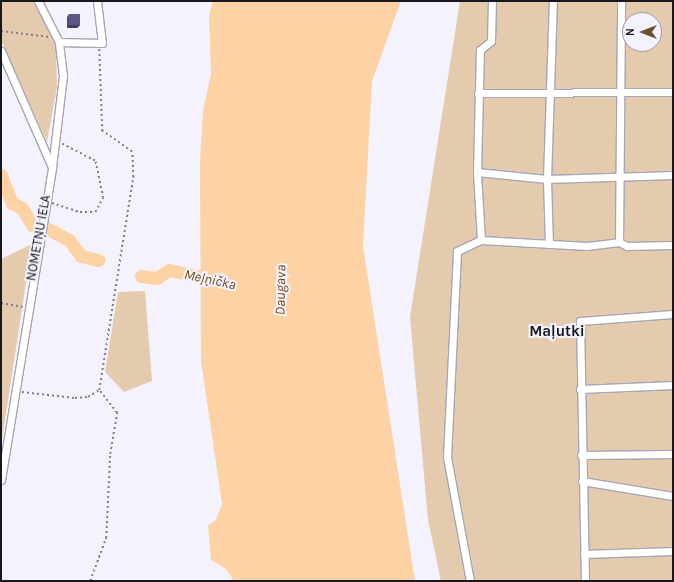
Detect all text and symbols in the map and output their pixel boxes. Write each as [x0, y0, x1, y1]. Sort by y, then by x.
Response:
north arrow [622, 12, 662, 52]
text: N [624, 28, 637, 36]
street label: NOMETŅU IELA [24, 194, 54, 282]
water label: Daugava [272, 265, 290, 315]
water label: Meļņička [182, 266, 238, 294]
district label: Maļutki [529, 323, 585, 341]

